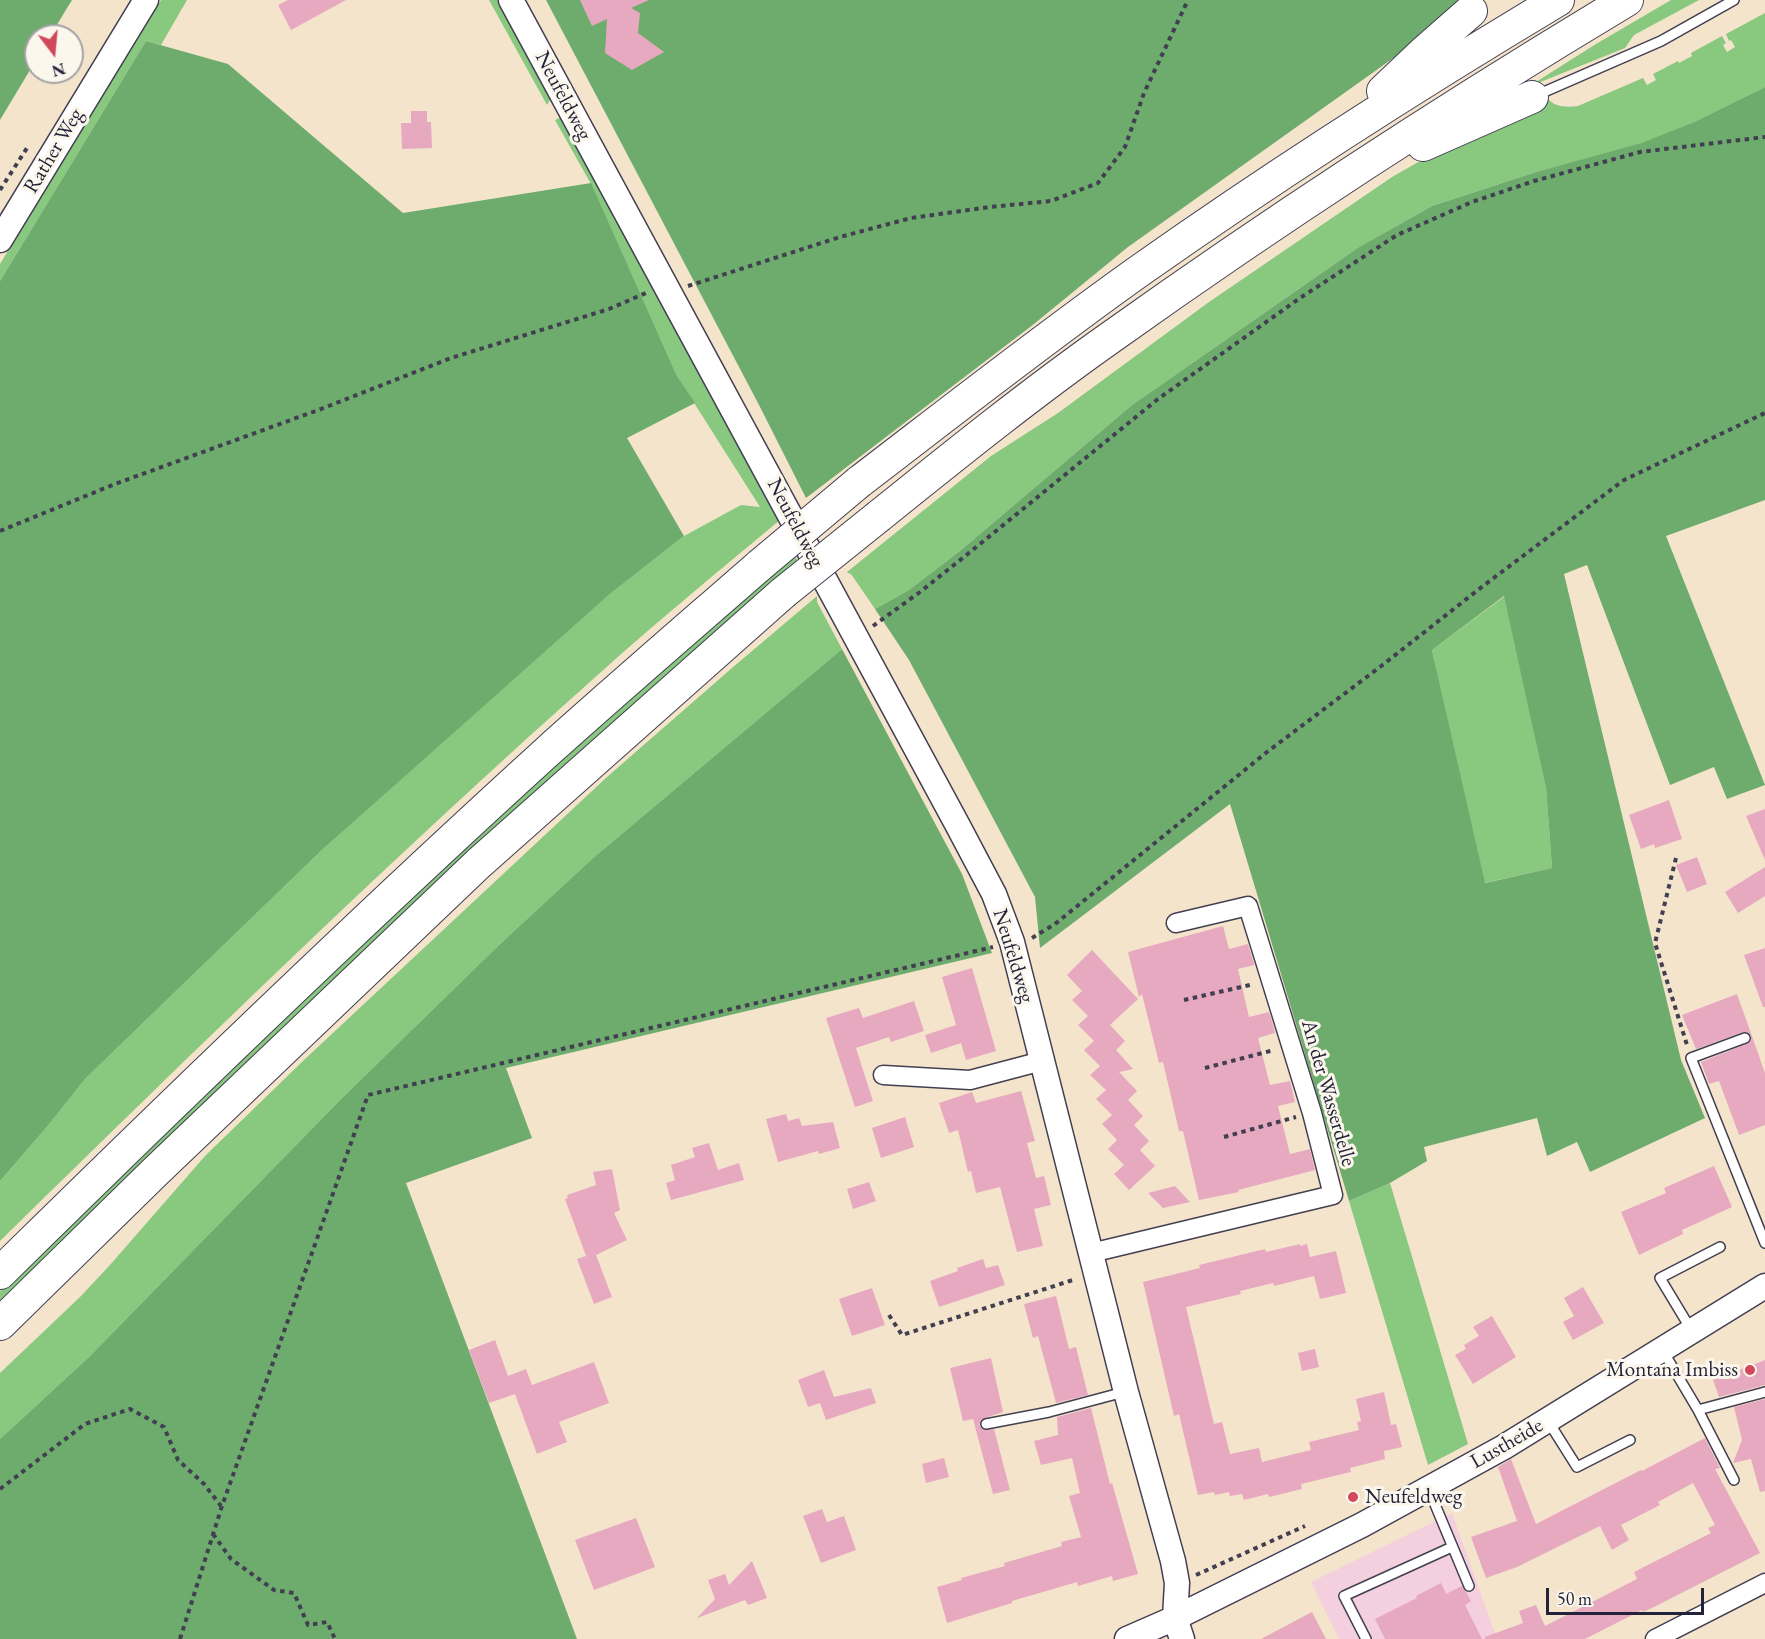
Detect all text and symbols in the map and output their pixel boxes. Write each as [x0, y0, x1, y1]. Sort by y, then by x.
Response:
north arrow [24, 24, 84, 84]
street label: Neufeldweg [529, 47, 597, 145]
text: N [49, 58, 68, 82]
street label: Rather Weg [19, 104, 89, 198]
street label: Neufeldweg [761, 474, 829, 572]
street label: Neufeldweg [987, 906, 1039, 1006]
street label: An der Wasserdelle [1295, 1017, 1361, 1169]
place label: Montana Imbiss [1606, 1357, 1738, 1383]
marker: Montana Imbiss [1743, 1363, 1757, 1377]
street label: Lustheide [1466, 1413, 1548, 1475]
place label: Neufeldweg [1365, 1484, 1462, 1510]
marker: Neufeldweg [1346, 1490, 1360, 1504]
scale bar [1549, 1576, 1706, 1614]
text: 50 m [1557, 1587, 1592, 1610]

